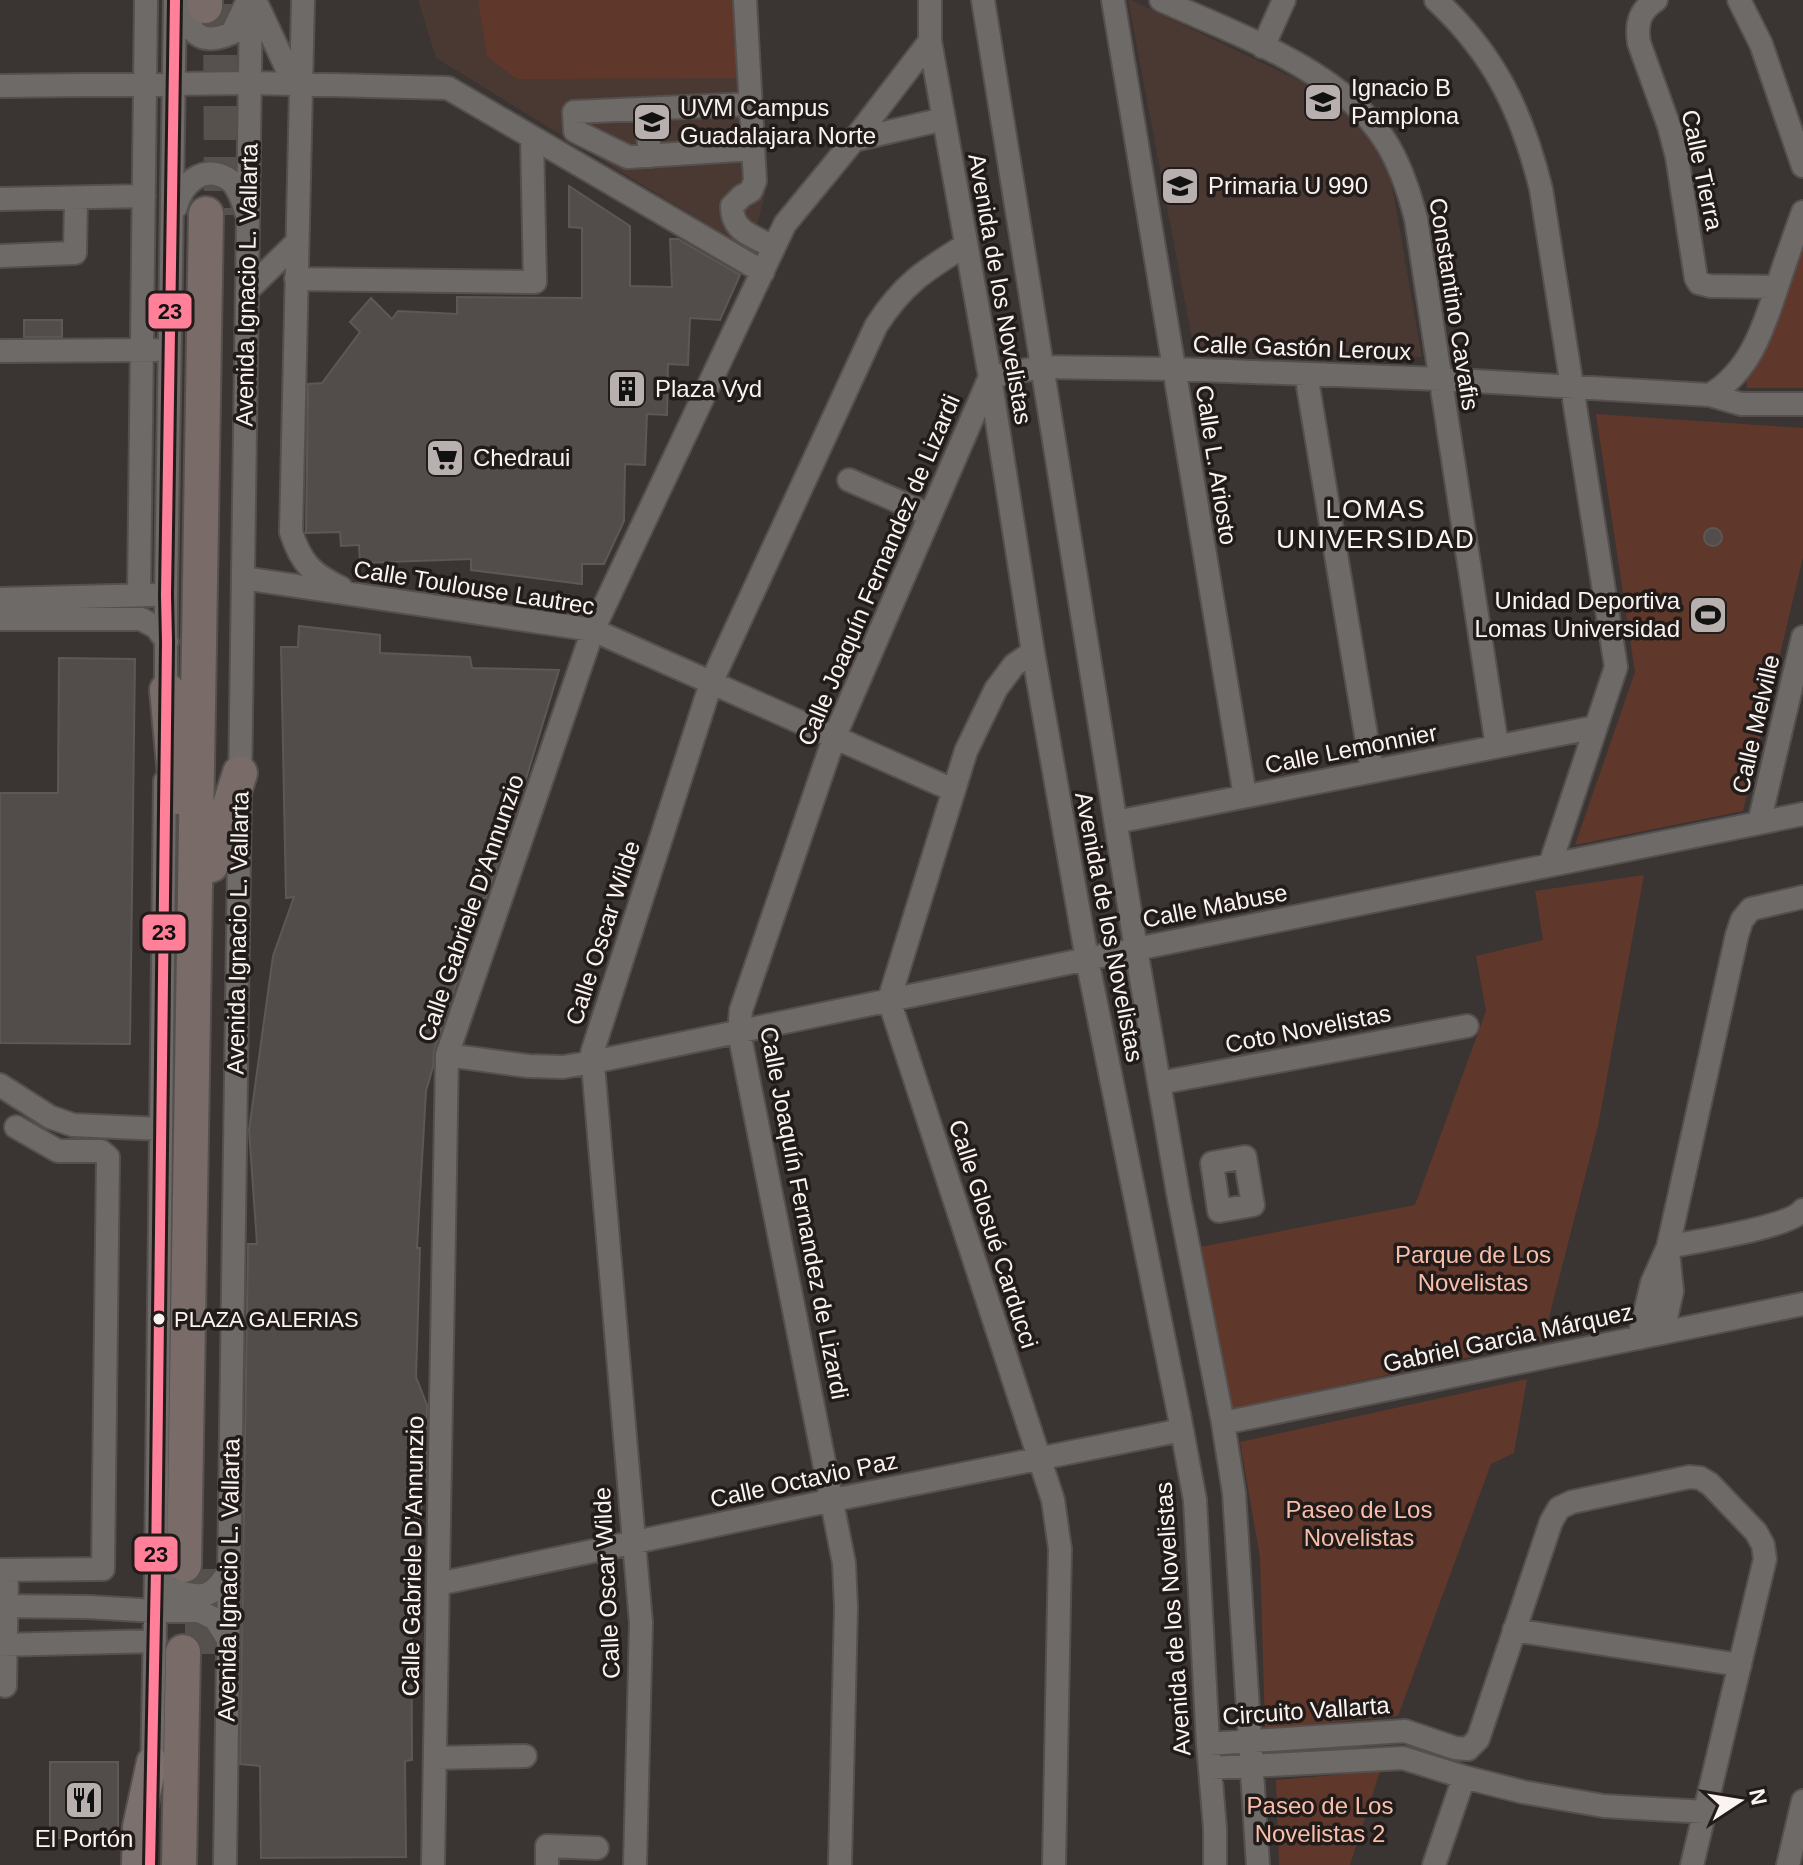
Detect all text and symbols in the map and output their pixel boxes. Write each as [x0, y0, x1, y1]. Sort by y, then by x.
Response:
place label: Ignacio B Pamplona [1351, 74, 1460, 129]
school or university icon: Ignacio B Pamplona [1302, 81, 1344, 123]
place label: UVM Campus Guadalajara Norte [680, 94, 876, 149]
school or university icon: UVM Campus Guadalajara Norte [631, 101, 673, 143]
street label: Calle Tierra [1677, 107, 1729, 233]
street label: Avenida Ignacio L. Vallarta [231, 142, 262, 427]
street label: Avenida de los Novelistas [963, 151, 1038, 426]
school or university icon: Primaria U 990 [1159, 165, 1201, 207]
place label: Primaria U 990 [1208, 172, 1368, 199]
street label: Constantino Cavafis [1424, 196, 1485, 412]
line badge: 23 [147, 292, 193, 330]
text: 23 [158, 299, 182, 324]
street label: Calle Gastón Leroux [1192, 330, 1412, 365]
building icon: Plaza Vyd [606, 368, 648, 410]
place label: Plaza Vyd [655, 375, 762, 402]
street label: Calle L. Ariosto [1191, 383, 1242, 547]
street label: Calle Joaquín Fernandez de Lizardi [792, 390, 965, 749]
supermarket icon: Chedraui [424, 437, 466, 479]
place label: Chedraui [473, 444, 570, 471]
district label: LOMAS UNIVERSIDAD [1276, 494, 1476, 554]
street label: Calle Toulouse Lautrec [352, 555, 597, 620]
place label: Unidad Deportiva Lomas Universidad [1475, 587, 1681, 642]
sports icon: Unidad Deportiva Lomas Universidad [1687, 594, 1729, 636]
street label: Calle Melville [1726, 652, 1785, 796]
street label: Calle Lemonnier [1263, 719, 1439, 778]
street label: Calle Gabriele D'Annunzio [412, 771, 529, 1045]
street label: Avenida Ignacio L. Vallarta [222, 790, 253, 1075]
street label: Avenida de los Novelistas [1070, 790, 1149, 1064]
street label: Calle Oscar Wilde [560, 837, 645, 1028]
street label: Calle Mabuse [1140, 878, 1290, 933]
line badge: 23 [141, 913, 187, 952]
text: 23 [152, 920, 176, 945]
street label: Coto Novelistas [1223, 999, 1393, 1058]
street label: Calle Joaquín Fernandez de Lizardi [755, 1024, 854, 1401]
street label: Calle Glosué Carducci [944, 1116, 1043, 1352]
park label: Parque de Los Novelistas [1395, 1241, 1551, 1296]
street label: Gabriel Garcia Márquez [1380, 1298, 1635, 1377]
place label: PLAZA GALERIAS [174, 1307, 359, 1332]
marker: PLAZA GALERIAS [151, 1311, 167, 1327]
street label: Calle Gabriele D'Annunzio [397, 1415, 428, 1697]
street label: Avenida Ignacio L. Vallarta [213, 1437, 244, 1722]
street label: Calle Octavio Paz [708, 1446, 900, 1513]
street label: Avenida de los Novelistas [1149, 1481, 1196, 1757]
street label: Calle Oscar Wilde [588, 1486, 625, 1680]
park label: Paseo de Los Novelistas [1286, 1496, 1432, 1551]
line badge: 23 [133, 1535, 179, 1573]
text: 23 [144, 1542, 168, 1567]
street label: Circuito Vallarta [1221, 1691, 1391, 1730]
north arrow [1699, 1761, 1779, 1841]
restaurant icon: El Portón [63, 1779, 105, 1821]
text: N [1744, 1787, 1772, 1807]
park label: Paseo de Los Novelistas 2 [1247, 1792, 1393, 1847]
place label: El Portón [35, 1825, 133, 1852]

